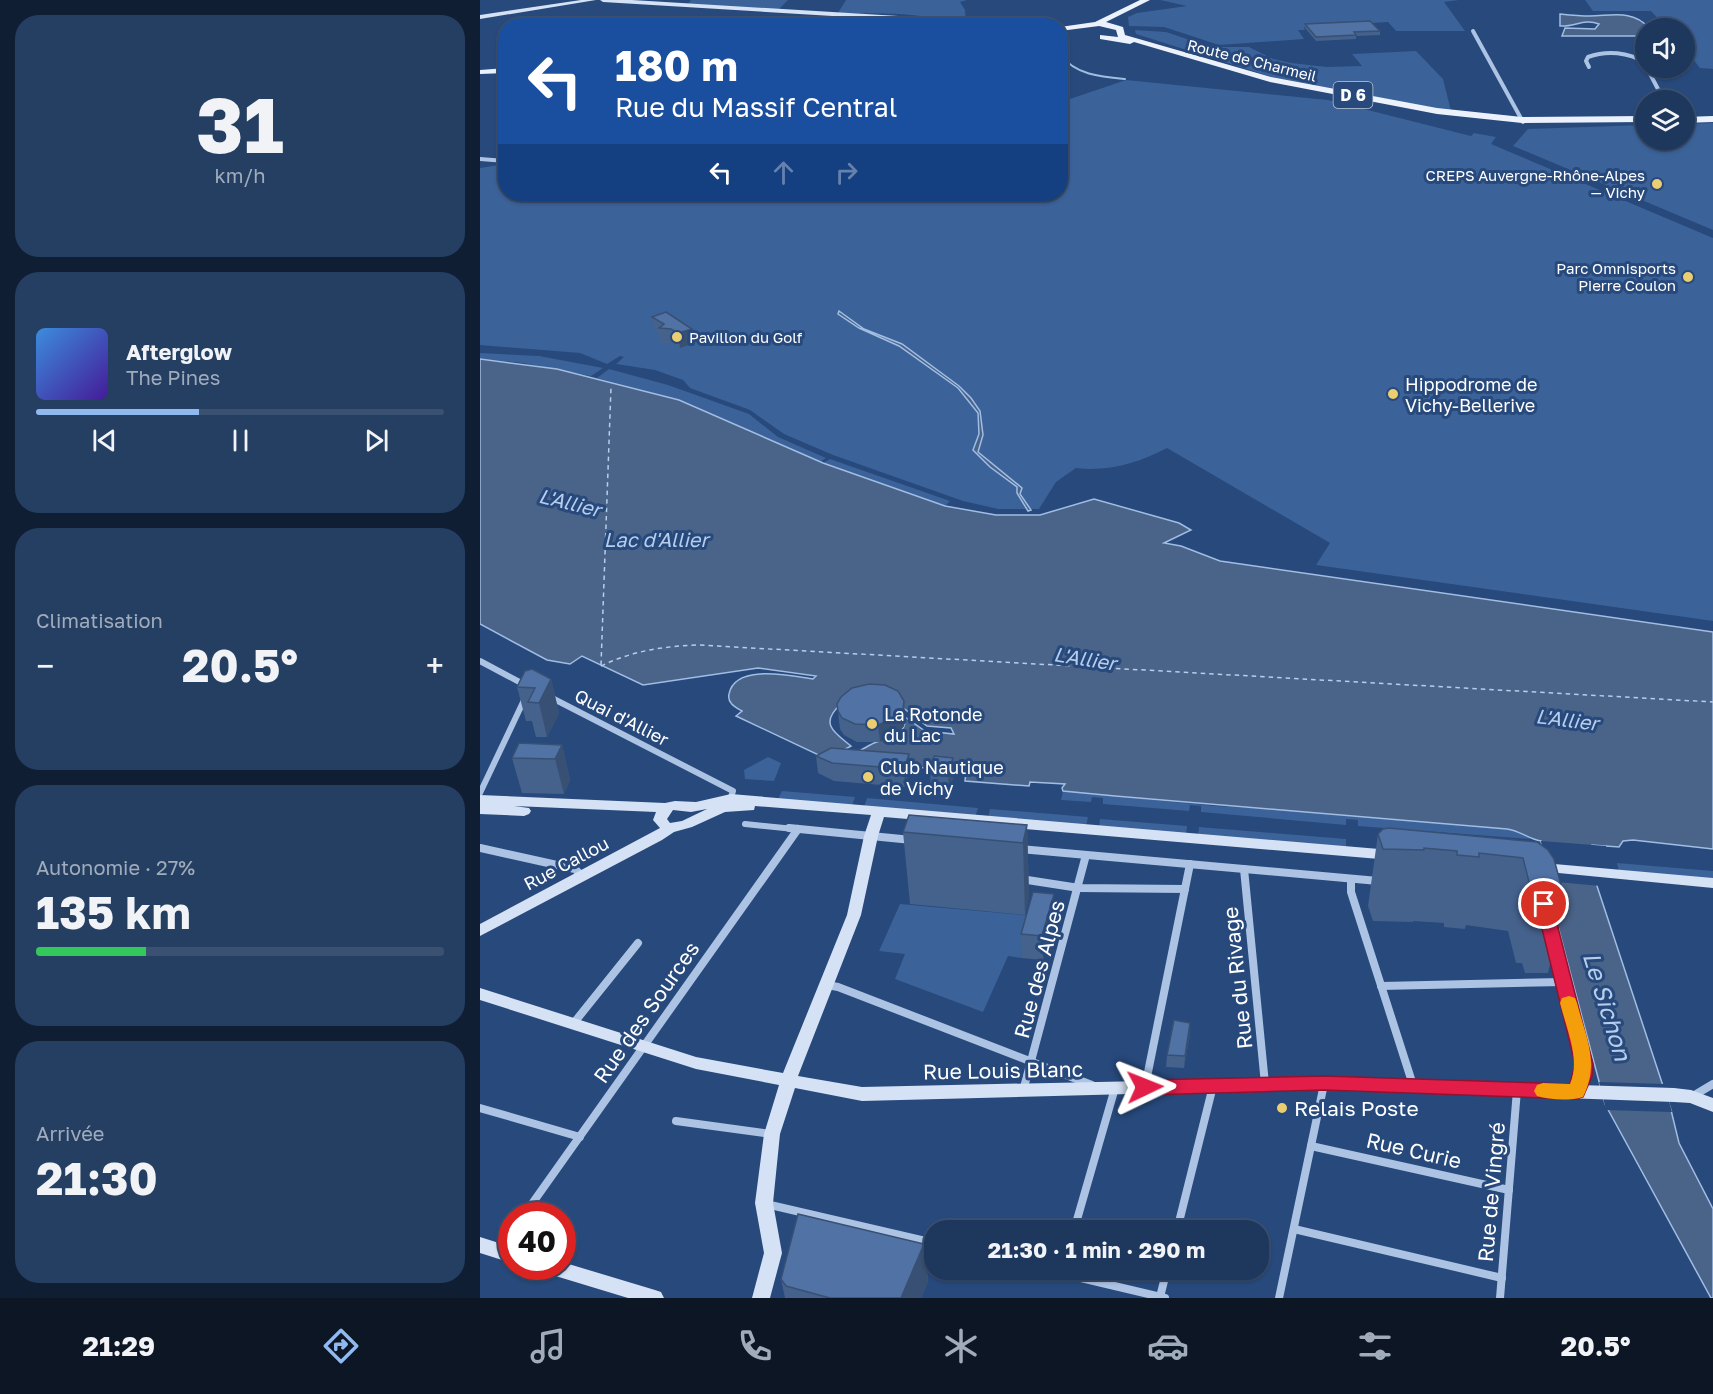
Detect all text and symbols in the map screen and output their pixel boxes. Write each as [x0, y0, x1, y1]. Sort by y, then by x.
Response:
map controls [1635, 18, 1695, 150]
button: sound [1635, 18, 1695, 78]
street label: Route de Charmeil [1185, 35, 1319, 85]
text: 180 m [615, 40, 738, 90]
icon: left [516, 42, 594, 120]
text: 31 [196, 77, 284, 170]
road number: D 6 [1334, 82, 1372, 108]
button: layers [1635, 90, 1695, 150]
text: Rue du Massif Central [615, 91, 898, 123]
icon: left [704, 156, 737, 189]
icon: ahead [767, 156, 800, 189]
icon: right [830, 156, 863, 189]
text: km/h [215, 163, 265, 187]
place label: CREPS Auvergne-Rhône-Alpes — Vichy [1426, 166, 1646, 201]
marker: CREPS Auvergne-Rhône-Alpes — Vichy [1650, 177, 1664, 191]
place label: Parc Omnisports Pierre Coulon [1556, 259, 1676, 294]
marker: Parc Omnisports Pierre Coulon [1681, 270, 1695, 284]
place label: Pavillon du Golf [689, 328, 803, 346]
marker: Pavillon du Golf [670, 330, 684, 344]
text: Afterglow [126, 338, 232, 365]
text: The Pines [126, 365, 220, 389]
place label: Hippodrome de Vichy-Bellerive [1405, 373, 1538, 416]
marker: Hippodrome de Vichy-Bellerive [1386, 387, 1400, 401]
icon: previous [88, 424, 121, 457]
icon: pause [224, 424, 257, 457]
icon: next [360, 424, 393, 457]
water label: L'Allier [537, 483, 606, 522]
water label: Lac d'Allier [604, 527, 711, 551]
text: Climatisation [36, 608, 163, 632]
text: 20.5° [182, 638, 298, 692]
water label: L'Allier [1052, 641, 1121, 675]
text: − [36, 646, 54, 685]
text: + [426, 646, 444, 685]
street label: Quai d'Allier [571, 684, 673, 750]
place label: La Rotonde du Lac [884, 703, 983, 746]
water label: L'Allier [1534, 703, 1603, 735]
marker: La Rotonde du Lac [865, 717, 879, 731]
place label: Club Nautique de Vichy [880, 756, 1004, 799]
marker: Club Nautique de Vichy [861, 770, 875, 784]
street label: Rue Callou [520, 831, 612, 895]
text: Autonomie · 27% [36, 855, 195, 879]
pin [1518, 878, 1569, 929]
text: 135 km [36, 885, 191, 939]
icon: arrive [1527, 887, 1560, 920]
street label: Rue des Alpes [1008, 897, 1070, 1041]
street label: Rue du Rivage [1217, 906, 1257, 1050]
street label: Rue des Sources [587, 936, 705, 1088]
water label: Le Sichon [1578, 948, 1639, 1065]
position arrow [1113, 1055, 1177, 1119]
street label: Rue Louis Blanc [923, 1056, 1083, 1084]
place label: Relais Poste [1294, 1095, 1419, 1121]
marker: Relais Poste [1275, 1101, 1289, 1115]
text: Arrivée [36, 1121, 104, 1145]
street label: Rue de Vingré [1472, 1121, 1510, 1263]
street label: Rue Curie [1364, 1126, 1464, 1174]
text: 21:30 [36, 1151, 158, 1205]
speed limit sign: 40 [498, 1202, 576, 1280]
text: 21:30 · 1 min · 290 m [988, 1236, 1205, 1263]
icon: directions [320, 1325, 362, 1367]
icon: music [527, 1325, 569, 1367]
icon: phone [734, 1325, 776, 1367]
icon: climate [940, 1325, 982, 1367]
icon: car [1147, 1325, 1189, 1367]
icon: filters [1354, 1325, 1396, 1367]
text: 21:29 [82, 1330, 155, 1362]
text: 20.5° [1561, 1330, 1631, 1362]

